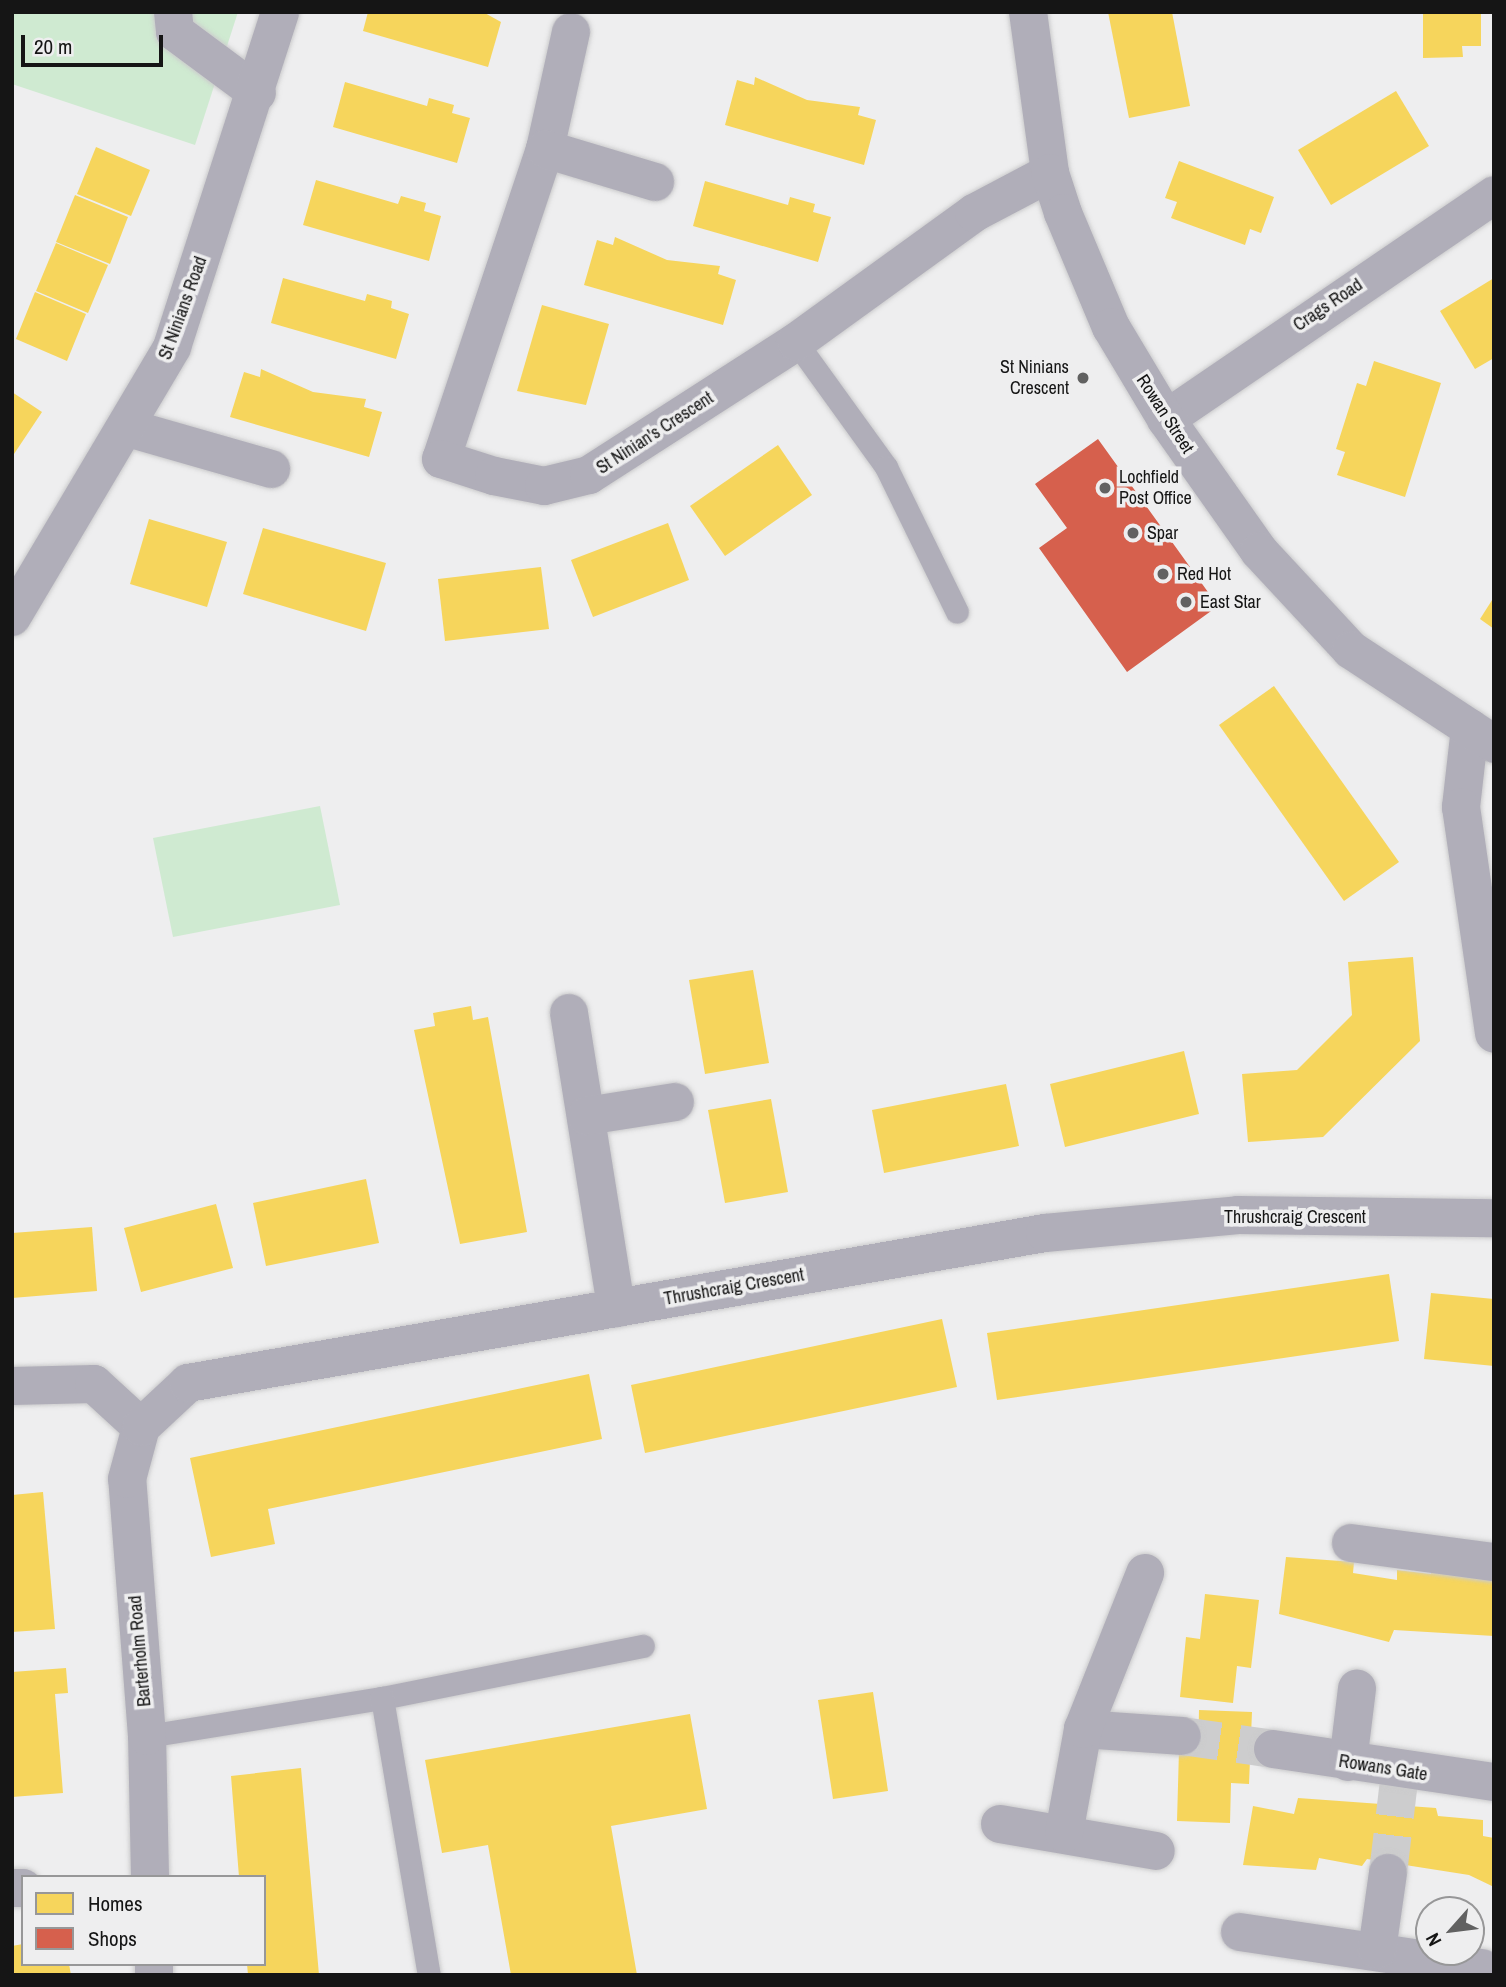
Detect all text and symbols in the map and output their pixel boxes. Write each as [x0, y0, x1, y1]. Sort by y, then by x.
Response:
scale bar [24, 21, 166, 65]
text: 20 m [34, 32, 72, 61]
street label: St Ninians Road [154, 253, 212, 363]
street label: Crags Road [1289, 274, 1367, 336]
place label: St Ninians Crescent [1000, 357, 1069, 400]
marker: St Ninians Crescent [1075, 370, 1091, 386]
street label: Rowan Street [1132, 371, 1198, 457]
street label: St Ninian's Crescent [593, 387, 717, 479]
place label: Lochfield Post Office [1119, 467, 1192, 510]
marker: Lochfield Post Office [1097, 480, 1113, 496]
place label: Spar [1147, 522, 1178, 544]
marker: Spar [1125, 525, 1141, 541]
place label: Red Hot [1177, 563, 1231, 585]
marker: Red Hot [1155, 566, 1171, 582]
place label: East Star [1200, 591, 1261, 613]
marker: East Star [1178, 594, 1194, 610]
street label: Thrushcraig Crescent [1224, 1206, 1366, 1228]
street label: Thrushcraig Crescent [662, 1264, 806, 1310]
street label: Barterholm Road [124, 1594, 156, 1708]
street label: Rowans Gate [1337, 1750, 1429, 1786]
legend [21, 1875, 266, 1966]
text: Homes [88, 1889, 143, 1918]
north arrow [1415, 1896, 1485, 1966]
text: Shops [88, 1924, 137, 1953]
text: N [1419, 1929, 1447, 1951]

